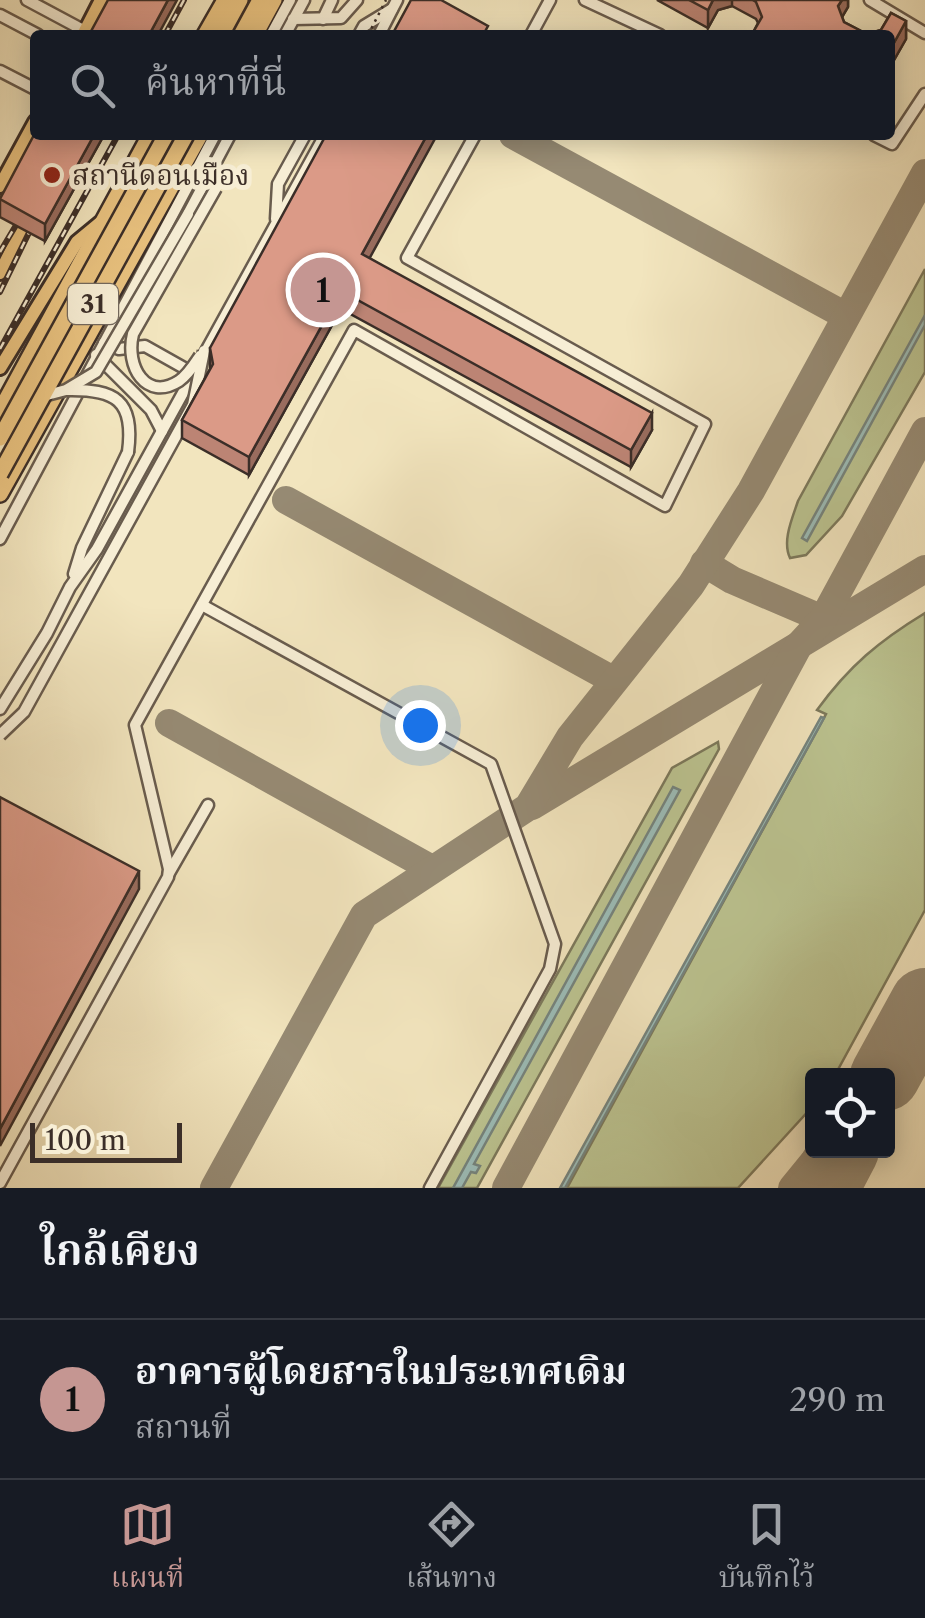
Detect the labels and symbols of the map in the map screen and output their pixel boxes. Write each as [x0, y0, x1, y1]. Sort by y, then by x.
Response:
place label: สถานีดอนเมือง [72, 158, 249, 192]
marker: สถานีดอนเมือง [41, 164, 63, 186]
pin: 1 [290, 252, 356, 328]
road number: 31 [68, 284, 118, 324]
your location [395, 700, 446, 751]
scale bar [30, 1118, 182, 1162]

